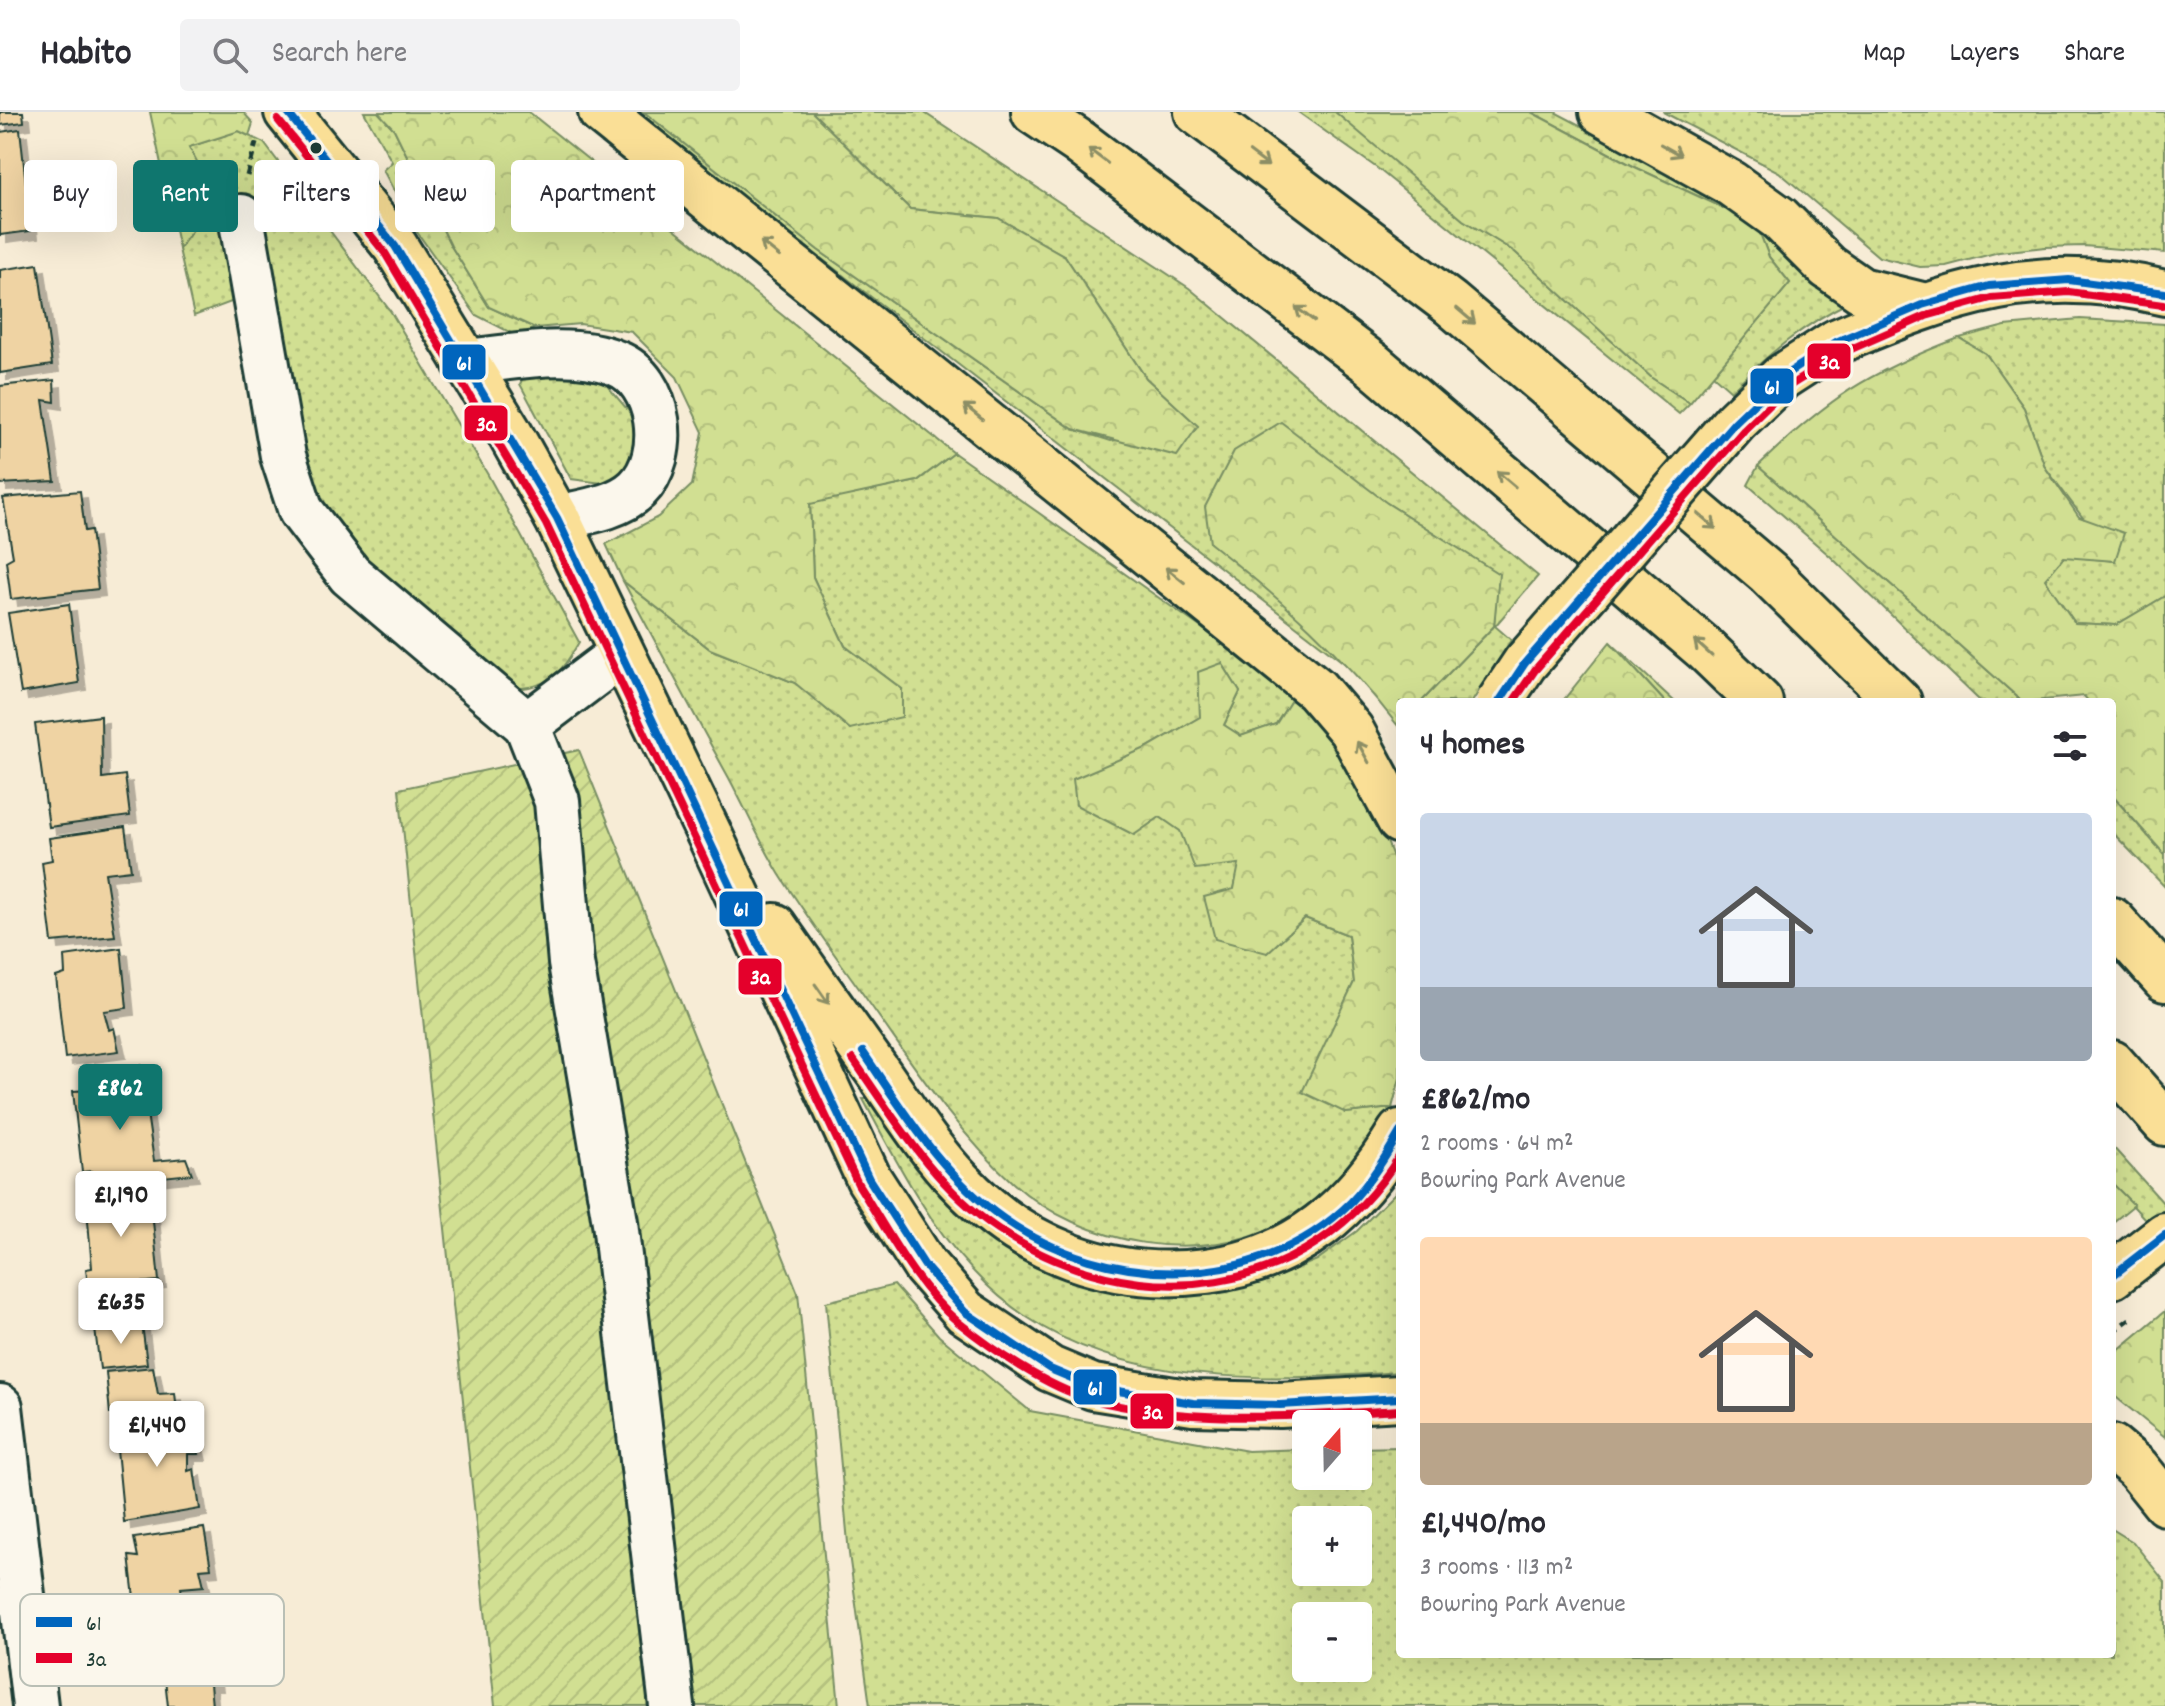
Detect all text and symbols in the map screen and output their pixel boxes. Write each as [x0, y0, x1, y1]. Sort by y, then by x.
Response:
search box [180, 19, 740, 91]
text: Habito [40, 28, 132, 83]
icon: search [208, 33, 252, 77]
text: Search here [272, 34, 407, 77]
text: Map [1863, 35, 1906, 75]
text: Layers [1950, 35, 2020, 75]
text: Share [2064, 35, 2125, 75]
unlabelled marker [308, 140, 324, 156]
one-way arrow [1658, 143, 1682, 158]
one-way arrow [1088, 148, 1109, 165]
one-way arrow [1248, 150, 1269, 167]
chip: Buy [24, 160, 117, 232]
chip: Rent [133, 160, 238, 232]
chip: Filters [254, 160, 379, 232]
chip: New [395, 160, 495, 232]
chip: Apartment [511, 160, 684, 232]
one-way arrow [760, 240, 781, 258]
one-way arrow [1295, 305, 1316, 322]
one-way arrow [1455, 307, 1476, 325]
line badge: 3a [1806, 342, 1852, 380]
line badge: 61 [441, 343, 487, 381]
text: 3a [1819, 349, 1840, 380]
text: 61 [456, 350, 472, 381]
line badge: 61 [1749, 367, 1795, 405]
text: 61 [1764, 374, 1780, 405]
one-way arrow [963, 403, 983, 421]
line badge: 3a [463, 404, 509, 442]
text: 3a [476, 411, 497, 442]
one-way arrow [1496, 470, 1517, 488]
one-way arrow [1696, 512, 1716, 530]
one-way arrow [1165, 567, 1186, 584]
one-way arrow [1694, 639, 1714, 657]
text: 4 homes [1420, 722, 1525, 771]
icon: filters [2048, 724, 2092, 768]
one-way arrow [1354, 741, 1370, 764]
icon: home [1684, 865, 1828, 1009]
line badge: 61 [718, 890, 764, 928]
text: 61 [733, 896, 749, 927]
line badge: 3a [737, 957, 783, 996]
text: 3a [750, 964, 771, 995]
one-way arrow [814, 983, 830, 1005]
pin: £862 [73, 1064, 167, 1132]
text: £862 [96, 1071, 144, 1108]
text: £862/mo [1420, 1077, 1530, 1126]
text: 2 rooms · 64 m² [1420, 1126, 1574, 1163]
text: Bowring Park Avenue [1420, 1163, 1626, 1200]
pin: £1,190 [56, 1171, 186, 1239]
text: £1,190 [93, 1178, 149, 1215]
pin: £635 [74, 1278, 168, 1346]
text: £635 [96, 1285, 146, 1322]
icon: home [1684, 1289, 1828, 1433]
line badge: 61 [1072, 1368, 1118, 1406]
text: 61 [1087, 1375, 1103, 1406]
line badge: 3a [1129, 1392, 1175, 1430]
text: 3a [1142, 1399, 1163, 1430]
pin: £1,440 [92, 1401, 222, 1469]
text: £1,440 [127, 1408, 187, 1445]
north arrow [1292, 1410, 1372, 1490]
map controls [1292, 1410, 1372, 1682]
text: £1,440/mo [1420, 1501, 1546, 1550]
button: + [1292, 1506, 1372, 1586]
text: 3 rooms · 113 m² [1420, 1550, 1573, 1587]
text: Bowring Park Avenue [1420, 1587, 1626, 1624]
legend [20, 1594, 284, 1686]
button: − [1292, 1602, 1372, 1682]
text: 61 [86, 1610, 102, 1641]
text: 3a [86, 1646, 107, 1677]

